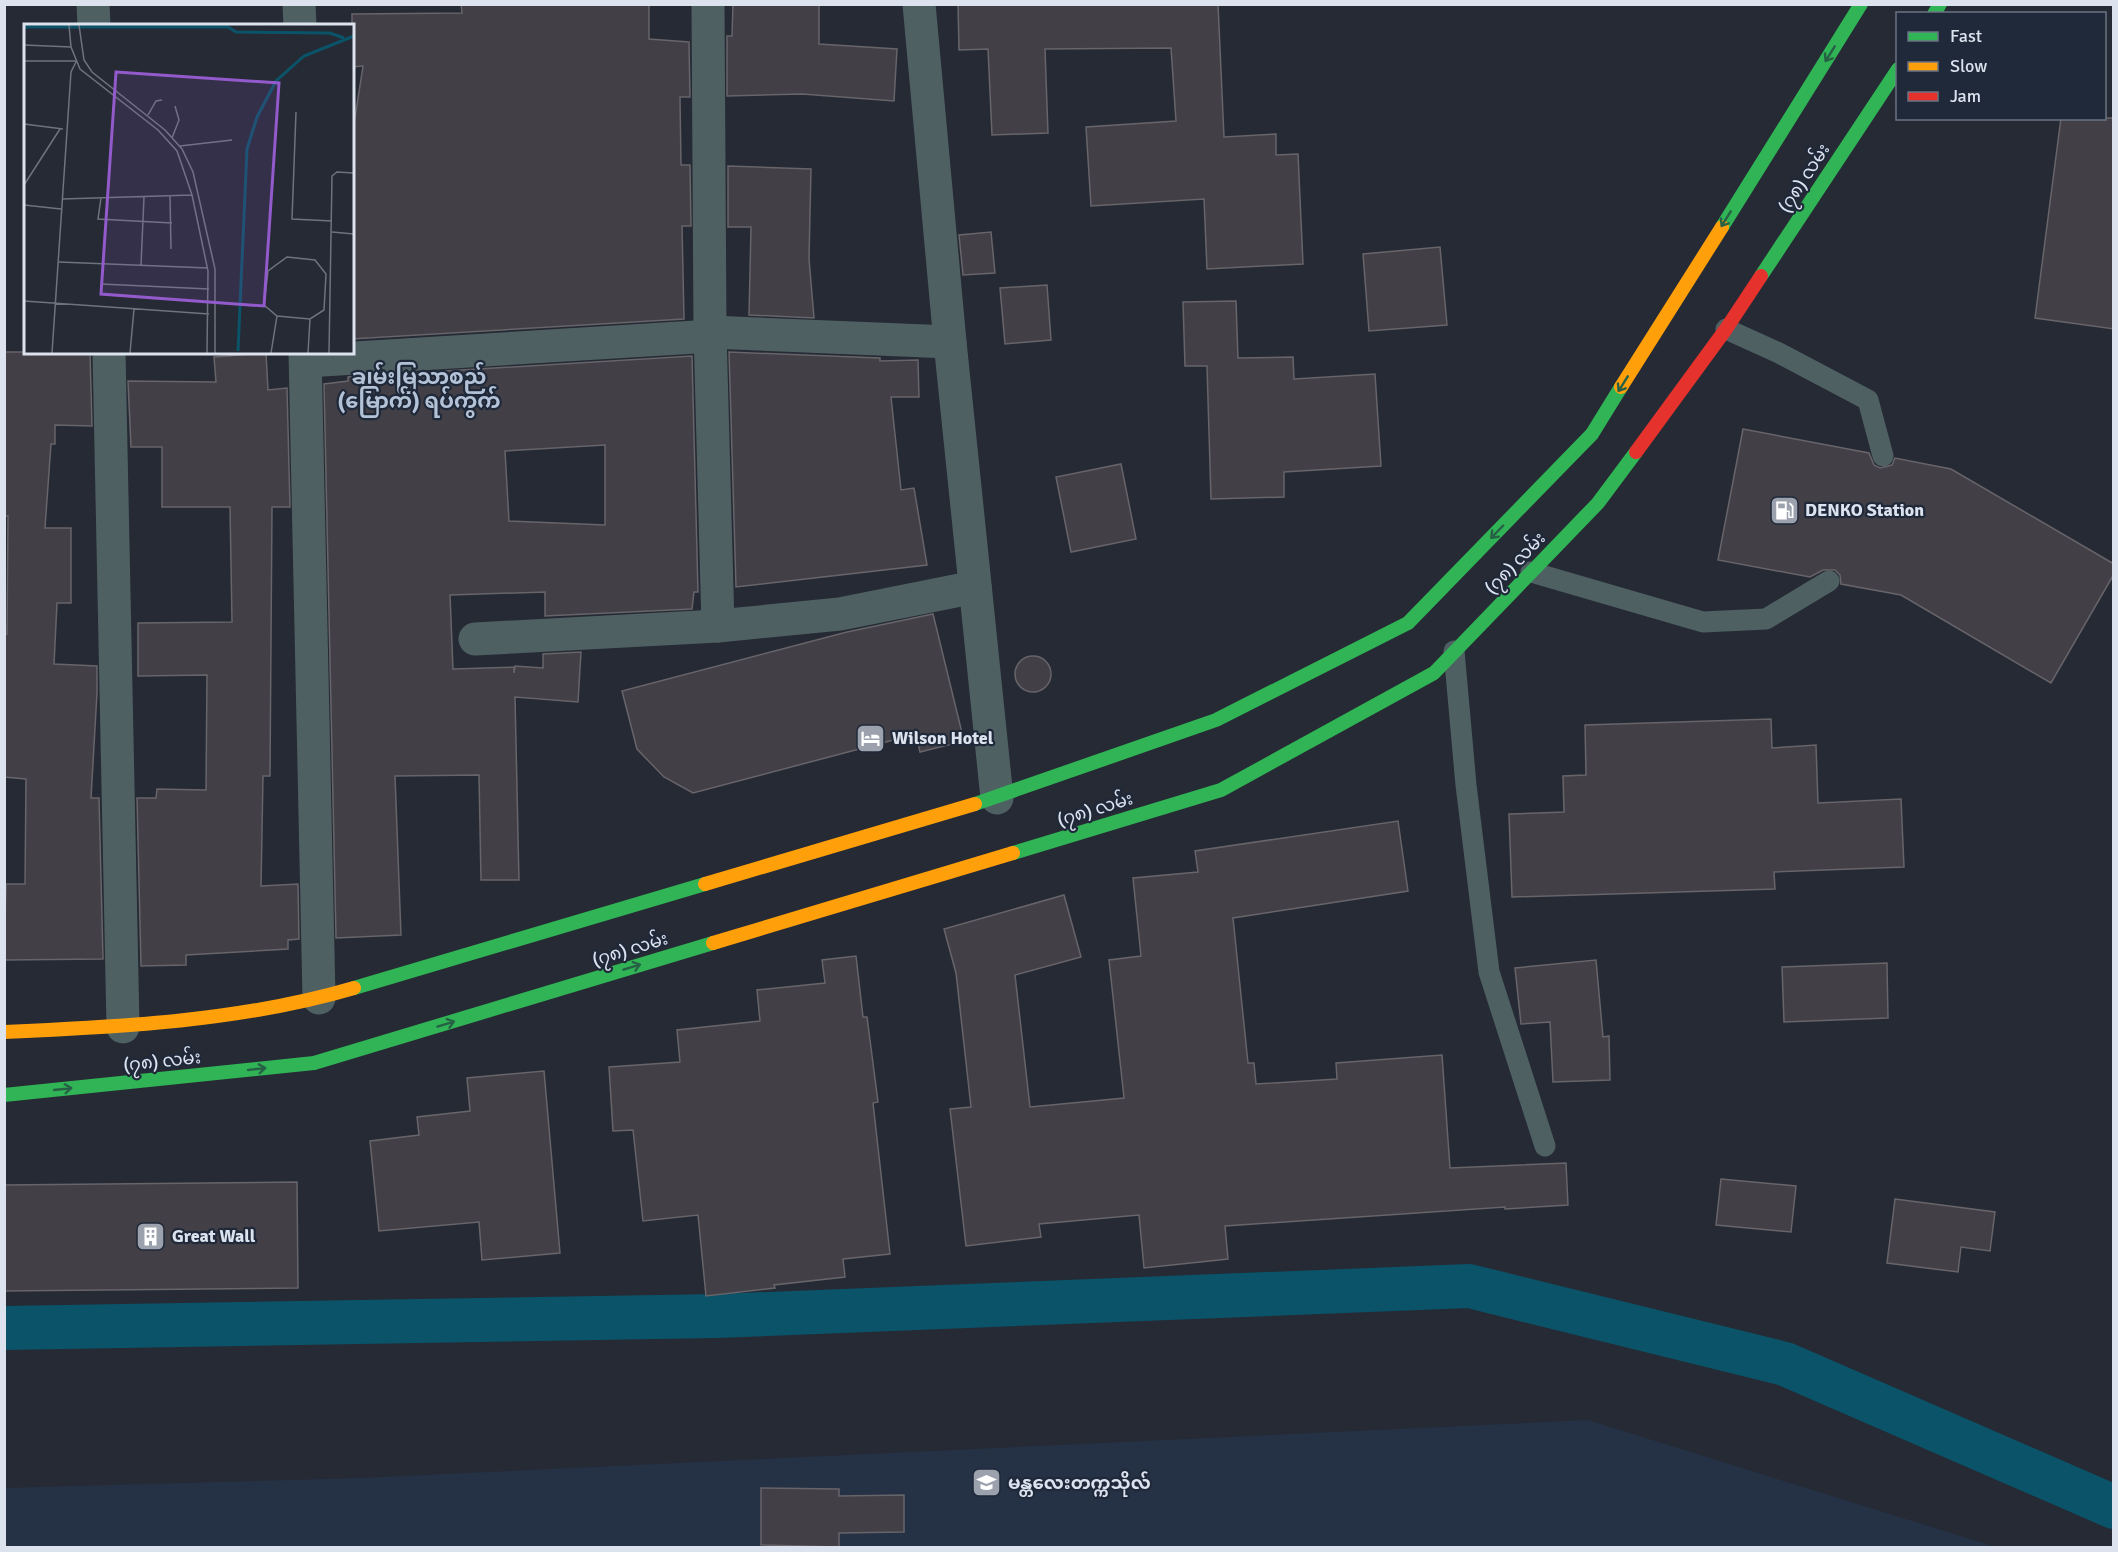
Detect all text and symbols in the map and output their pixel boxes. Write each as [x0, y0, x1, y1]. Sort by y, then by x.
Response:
legend [1896, 12, 2106, 120]
inset map [24, 24, 354, 354]
text: Fast [1950, 25, 1982, 47]
one-way arrow [1824, 45, 1836, 62]
text: Slow [1950, 55, 1987, 77]
text: Jam [1950, 85, 1981, 107]
street label: (၇၈) လမ်း [1772, 138, 1838, 219]
one-way arrow [1720, 210, 1732, 227]
district label: ချမ်းမြသာစည် (မြောက်) ရပ်ကွက် [337, 361, 501, 418]
one-way arrow [1616, 375, 1628, 392]
fuel station icon: DENKO Station [1768, 494, 1800, 526]
place label: DENKO Station [1805, 499, 1924, 521]
one-way arrow [1489, 524, 1504, 539]
street label: (၇၈) လမ်း [1479, 526, 1553, 601]
hotel icon: Wilson Hotel [855, 722, 887, 754]
place label: Wilson Hotel [892, 727, 994, 749]
street label: (၇၈) လမ်း [1054, 785, 1137, 835]
street label: (၇၈) လမ်း [589, 925, 672, 975]
one-way arrow [622, 961, 641, 972]
one-way arrow [436, 1018, 455, 1029]
street label: (၇၈) လမ်း [122, 1044, 202, 1080]
one-way arrow [246, 1063, 266, 1074]
one-way arrow [52, 1083, 72, 1094]
building icon: Great Wall [135, 1220, 167, 1252]
place label: Great Wall [172, 1225, 256, 1247]
school or university icon: မန္တလေးတက္ကသိုလ် [971, 1467, 1003, 1499]
place label: မန္တလေးတက္ကသိုလ် [1008, 1471, 1151, 1497]

